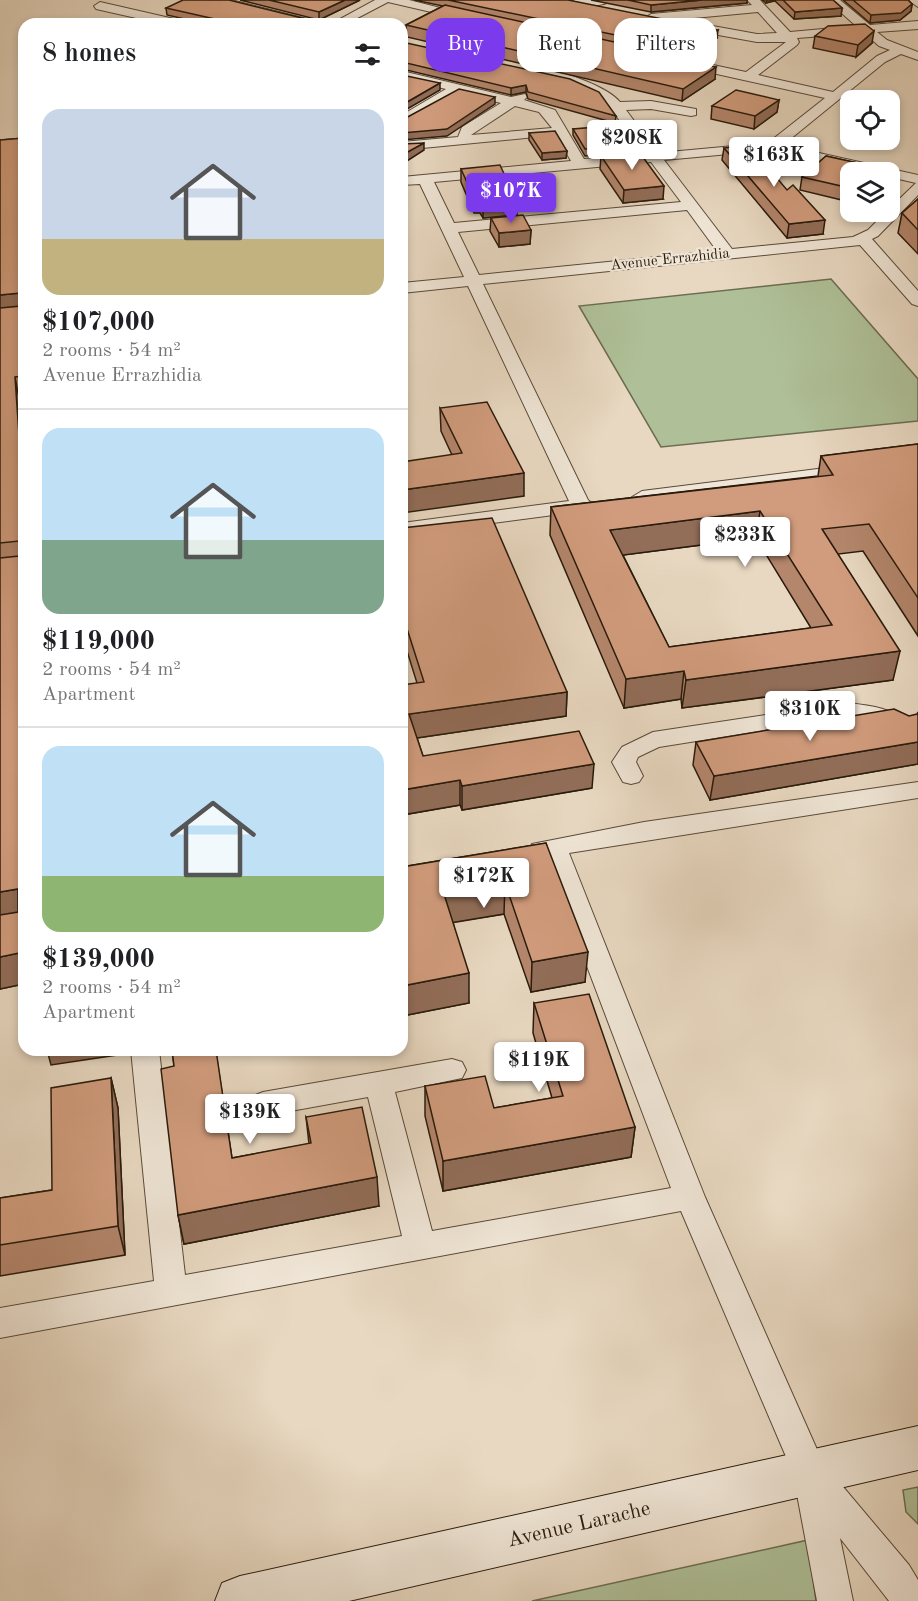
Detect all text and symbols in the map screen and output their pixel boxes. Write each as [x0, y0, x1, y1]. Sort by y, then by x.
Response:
chip: Buy [426, 18, 505, 72]
chip: Rent [517, 18, 602, 72]
chip: Filters [614, 18, 717, 72]
icon: filters [351, 38, 384, 71]
text: 8 homes [42, 41, 136, 67]
map controls [840, 90, 900, 222]
button: locate [840, 90, 900, 150]
pin: $208K [590, 120, 674, 171]
text: $208K [601, 129, 663, 149]
pin: $163K [732, 137, 816, 188]
text: $163K [743, 146, 805, 166]
icon: home [159, 148, 267, 256]
button: layers [840, 162, 900, 222]
pin: $107K [469, 173, 553, 224]
text: $107K [480, 182, 542, 202]
street label: Avenue Errazhidia [610, 246, 731, 274]
text: $107,000 [42, 310, 155, 336]
text: 2 rooms · 54 m² [42, 341, 181, 361]
text: Avenue Errazhidia [42, 366, 202, 386]
icon: home [159, 467, 267, 575]
pin: $233K [703, 517, 787, 568]
text: $233K [714, 526, 776, 546]
text: $119,000 [42, 629, 155, 655]
text: 2 rooms · 54 m² [42, 660, 181, 680]
text: Apartment [42, 685, 136, 705]
pin: $310K [768, 691, 852, 742]
text: $310K [779, 700, 841, 720]
icon: home [159, 785, 267, 893]
pin: $172K [442, 858, 526, 909]
text: $172K [453, 867, 515, 887]
text: $139,000 [42, 947, 155, 973]
text: 2 rooms · 54 m² [42, 978, 181, 998]
text: Apartment [42, 1003, 136, 1023]
pin: $119K [497, 1042, 581, 1093]
text: $119K [508, 1051, 570, 1071]
pin: $139K [208, 1094, 292, 1145]
text: $139K [219, 1103, 281, 1123]
street label: Avenue Larache [505, 1498, 653, 1552]

